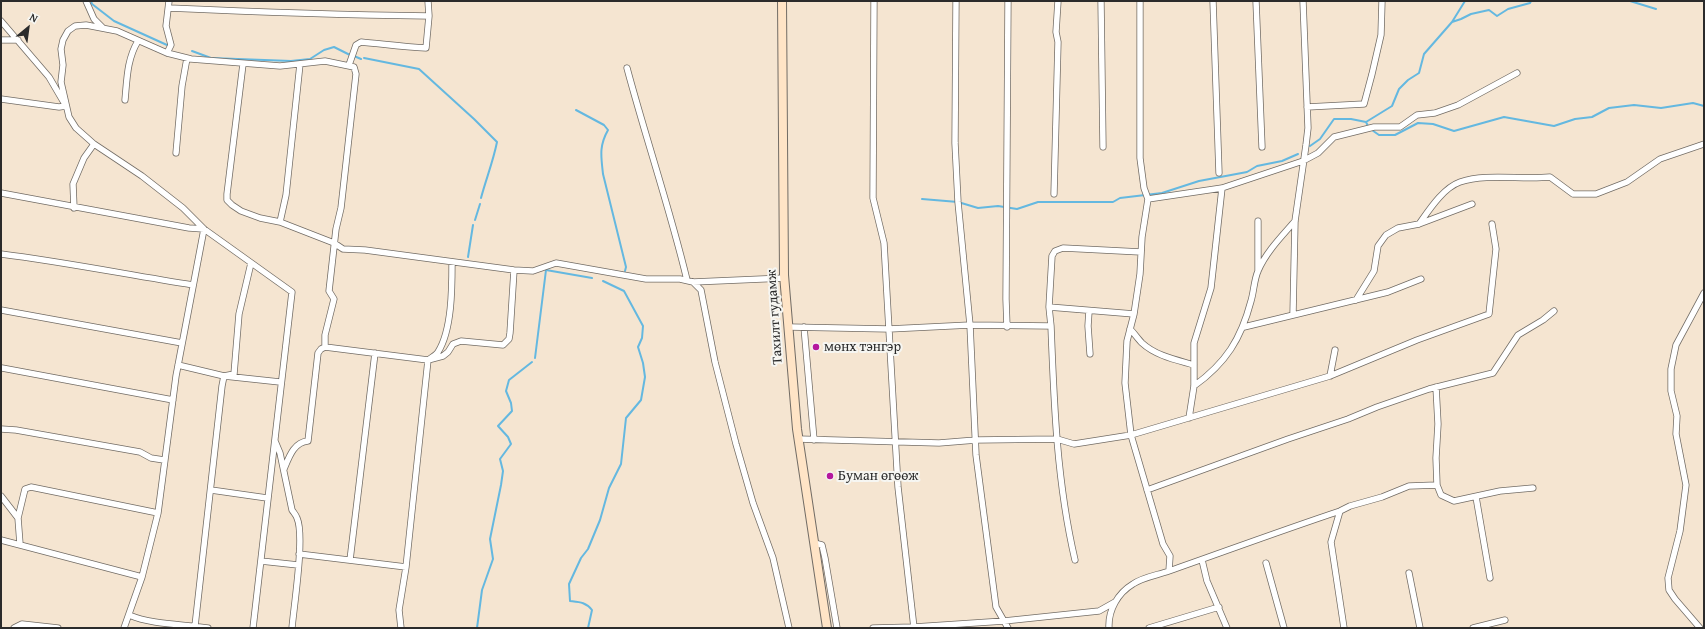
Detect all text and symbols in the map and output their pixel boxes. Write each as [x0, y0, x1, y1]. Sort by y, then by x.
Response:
north arrow [8, 8, 48, 48]
text: N [27, 9, 41, 26]
street label: Тахилт гудамж [763, 269, 787, 365]
place label: мөнх тэнгэр [824, 339, 901, 355]
marker: мөнх тэнгэр [811, 342, 821, 352]
place label: Буман өгөөж [838, 468, 919, 484]
marker: Буман өгөөж [825, 471, 835, 481]

